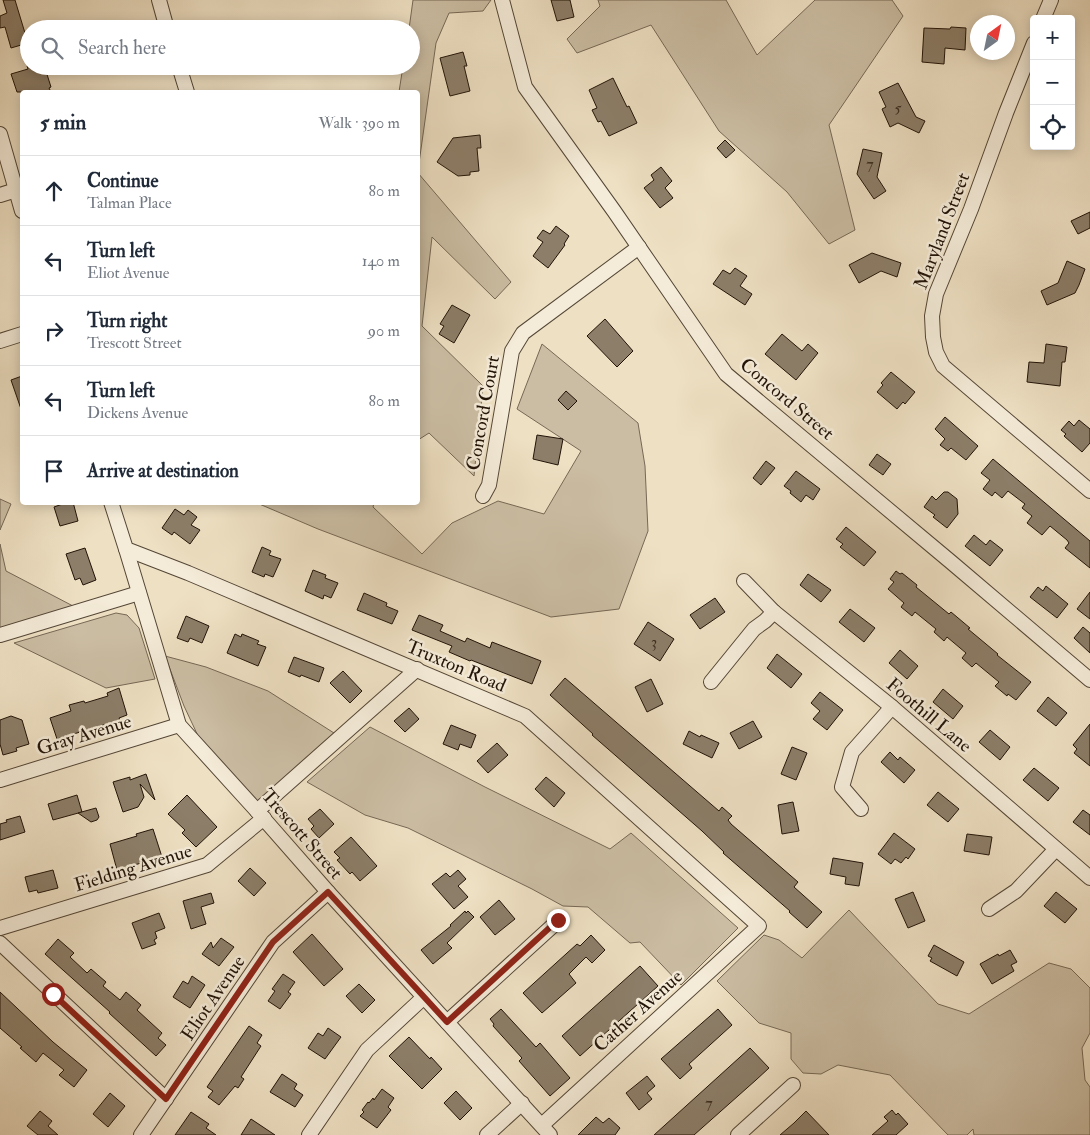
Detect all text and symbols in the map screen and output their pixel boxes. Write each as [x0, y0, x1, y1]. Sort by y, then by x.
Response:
north arrow [970, 15, 1015, 60]
map controls [1030, 15, 1075, 150]
button: + [1030, 15, 1075, 60]
search box [20, 20, 420, 75]
icon: search [38, 34, 66, 62]
text: Search here [78, 36, 166, 60]
button: − [1030, 60, 1075, 105]
house number: 5 [894, 98, 902, 118]
button: locate [1030, 105, 1075, 150]
text: 5 min [40, 109, 86, 136]
text: Walk · 390 m [319, 113, 400, 133]
house number: 7 [866, 154, 874, 174]
text: Continue [87, 169, 158, 193]
street label: Maryland Street [909, 169, 975, 293]
icon: ahead [40, 177, 68, 205]
text: 80 m [369, 181, 400, 201]
text: Talman Place [87, 193, 172, 213]
text: Turn left [87, 239, 155, 263]
icon: left [40, 247, 68, 275]
text: 140 m [362, 251, 400, 271]
text: Eliot Avenue [87, 263, 169, 283]
text: Turn right [87, 309, 167, 333]
icon: right [40, 317, 68, 345]
text: 90 m [368, 321, 400, 341]
text: Trescott Street [87, 333, 182, 353]
street label: Concord Street [735, 353, 839, 445]
street label: Concord Court [461, 354, 505, 472]
text: Turn left [87, 379, 155, 403]
icon: left [40, 387, 68, 415]
text: 80 m [369, 391, 400, 411]
text: Dickens Avenue [87, 403, 188, 423]
icon: arrive [40, 457, 68, 485]
text: Arrive at destination [87, 459, 239, 483]
house number: 3 [651, 632, 657, 652]
street label: Truxton Road [402, 634, 510, 698]
street label: Foothill Lane [881, 672, 977, 758]
street label: Gray Avenue [34, 709, 134, 761]
street label: Trescott Street [256, 784, 348, 884]
street label: Fielding Avenue [71, 839, 195, 897]
route end [547, 909, 570, 932]
street label: Eliot Avenue [176, 951, 250, 1045]
street label: Cather Avenue [588, 965, 688, 1057]
route start [42, 983, 65, 1006]
house number: 7 [705, 1093, 713, 1113]

